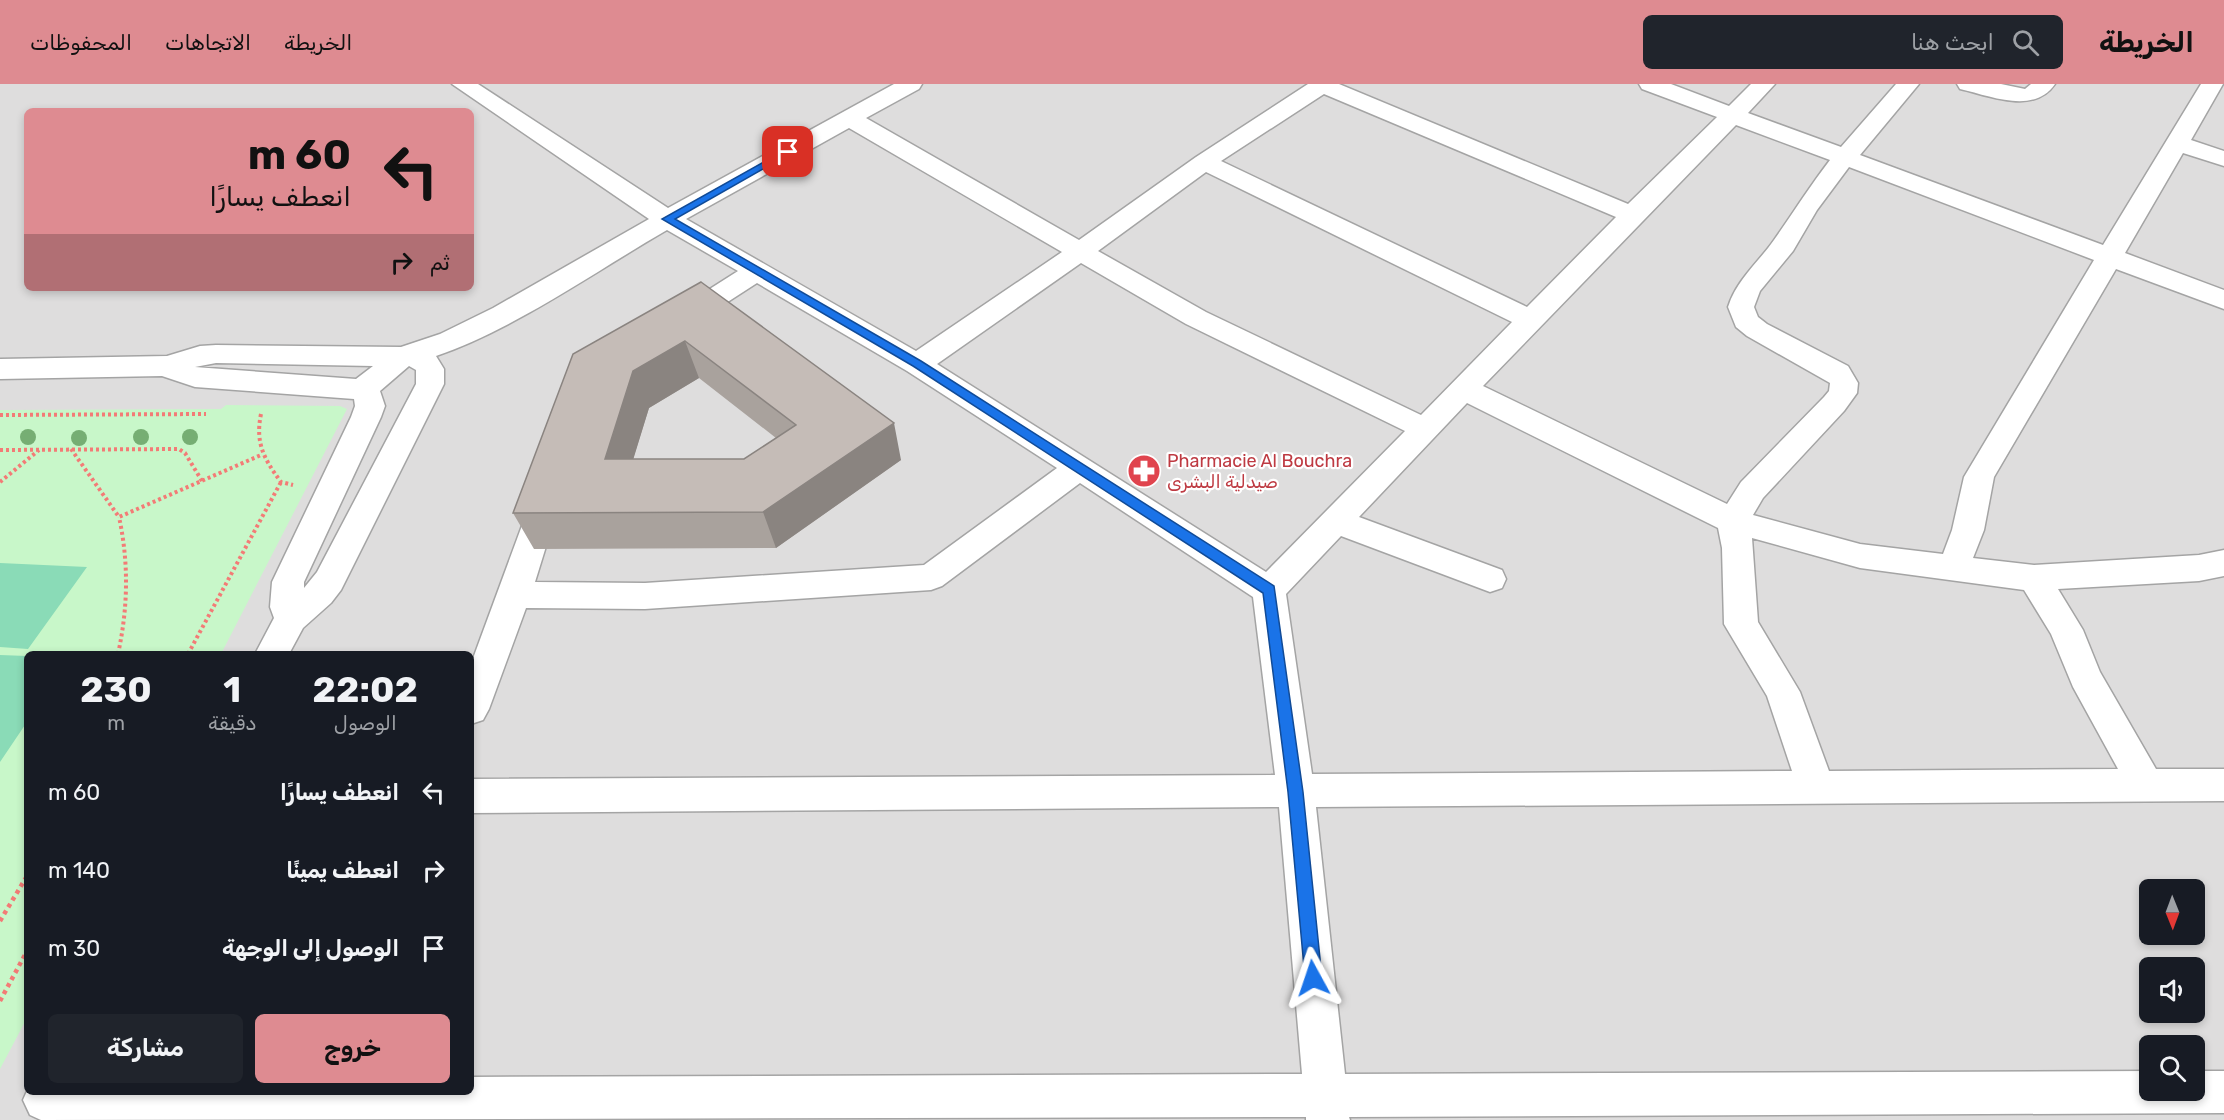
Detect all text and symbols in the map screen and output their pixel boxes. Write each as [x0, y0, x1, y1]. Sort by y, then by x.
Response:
search box [1643, 15, 2063, 69]
icon: search [2009, 26, 2042, 59]
text: الخريطة [2099, 26, 2194, 59]
text: ابحث هنا [1911, 29, 1994, 56]
text: المحفوظات [30, 30, 132, 55]
text: الاتجاهات [165, 30, 251, 55]
text: الخريطة [284, 30, 352, 55]
pin [762, 126, 813, 177]
text: 60 m [248, 130, 351, 180]
icon: left [372, 132, 450, 210]
icon: arrive [771, 135, 804, 168]
text: انعطف يسارًا [209, 181, 351, 213]
icon: right [385, 246, 418, 279]
text: ثم [430, 249, 450, 276]
place label: Pharmacie Al Bouchra صيدلية البشرى [1167, 450, 1352, 493]
pharmacy icon: Pharmacie Al Bouchra صيدلية البشرى [1126, 453, 1162, 489]
text: 230 [80, 668, 152, 711]
text: 1 [223, 668, 241, 711]
text: 22:02 [313, 668, 418, 711]
text: m [107, 711, 125, 735]
text: دقيقة [208, 711, 256, 735]
text: الوصول [334, 711, 397, 735]
icon: left [417, 776, 450, 809]
text: 60 m [48, 779, 100, 806]
text: انعطف يسارًا [280, 779, 399, 806]
icon: right [417, 854, 450, 887]
text: 140 m [48, 857, 110, 884]
text: انعطف يمينًا [286, 857, 399, 884]
north arrow [2139, 879, 2205, 945]
map controls [2139, 879, 2205, 1101]
icon: arrive [417, 932, 450, 965]
text: 30 m [48, 935, 100, 962]
text: الوصول إلى الوجهة [222, 935, 399, 962]
position arrow [1281, 946, 1345, 1010]
button: sound [2139, 957, 2205, 1023]
button: مشاركة [48, 1014, 243, 1083]
button: خروج [255, 1014, 450, 1083]
button: search [2139, 1035, 2205, 1101]

